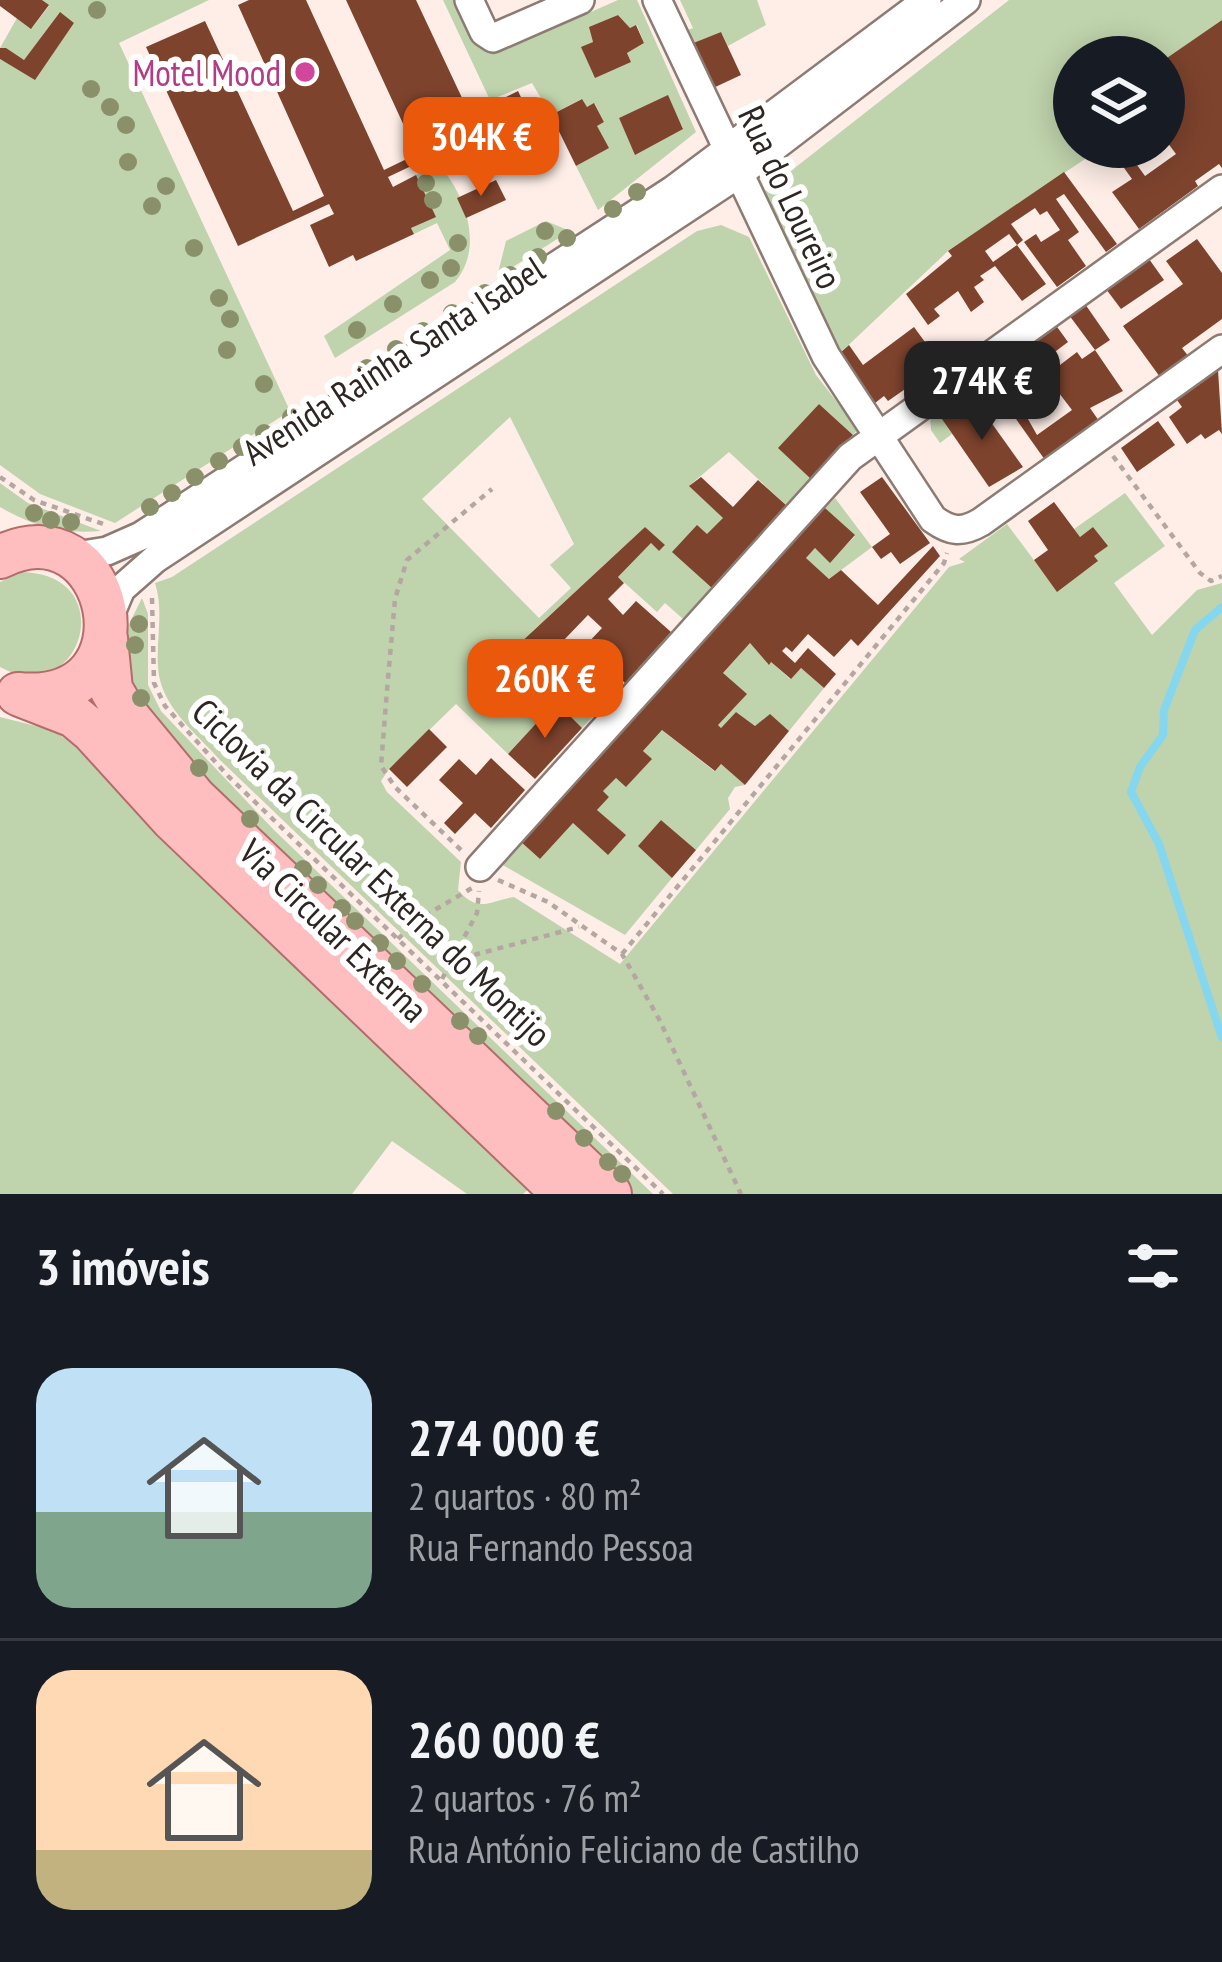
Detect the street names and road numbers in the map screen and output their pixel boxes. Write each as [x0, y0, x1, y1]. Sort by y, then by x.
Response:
street label: Rua do Loureiro [728, 98, 854, 296]
street label: Avenida Rainha Santa Isabel [233, 245, 553, 475]
street label: Ciclovia da Circular Externa do Montijo [182, 688, 562, 1056]
street label: Via Circular Externa [229, 828, 438, 1032]

